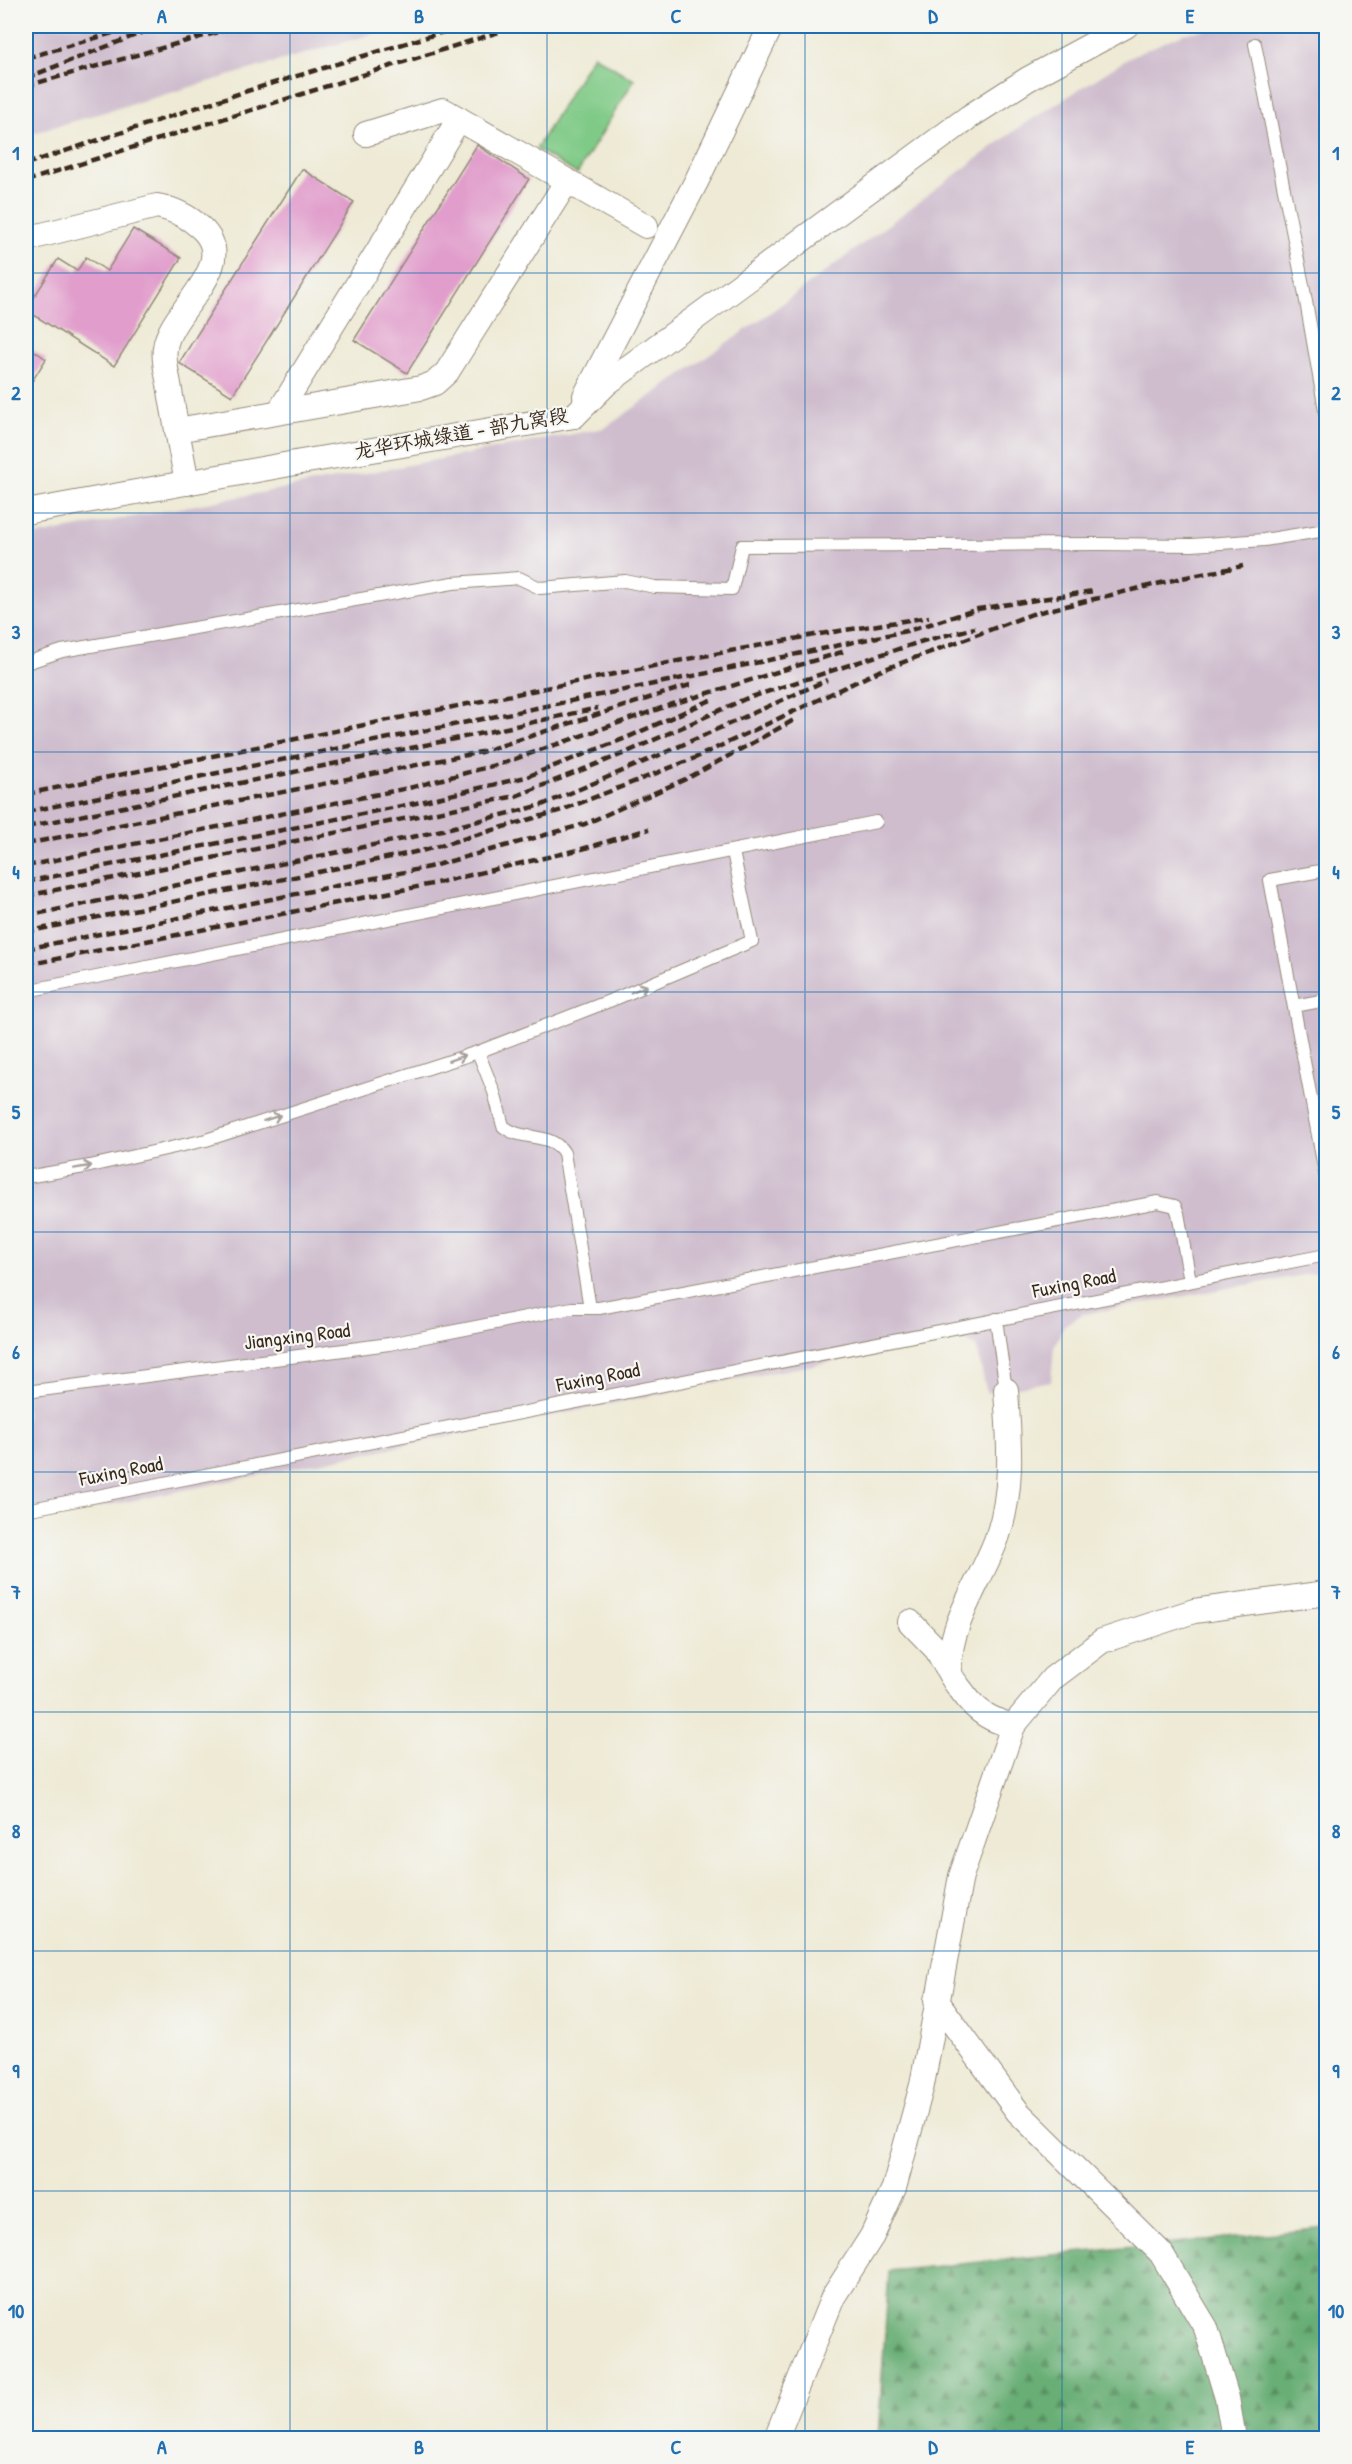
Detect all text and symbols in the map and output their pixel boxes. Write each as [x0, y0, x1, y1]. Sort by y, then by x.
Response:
text: A [157, 2, 167, 29]
text: B [414, 2, 424, 29]
text: C [671, 2, 682, 29]
text: D [928, 2, 938, 29]
text: E [1186, 2, 1195, 29]
text: 1 [12, 139, 20, 166]
text: 1 [1332, 139, 1340, 166]
text: 2 [11, 379, 21, 406]
text: 2 [1331, 379, 1341, 406]
street label: 龙华环城绿道 - 部九窝段 [352, 400, 570, 465]
text: 3 [12, 618, 21, 645]
text: 3 [1332, 618, 1341, 645]
text: 4 [12, 858, 20, 885]
text: 4 [1332, 858, 1340, 885]
one-way arrow [630, 983, 648, 994]
one-way arrow [447, 1052, 466, 1063]
text: 5 [12, 1098, 21, 1125]
text: 5 [1332, 1098, 1341, 1125]
one-way arrow [262, 1112, 281, 1123]
one-way arrow [73, 1161, 93, 1172]
street label: Fuxing Road [1029, 1261, 1118, 1304]
street label: Jiangxing Road [242, 1316, 352, 1355]
text: 6 [12, 1338, 20, 1365]
text: 6 [1332, 1338, 1340, 1365]
street label: Fuxing Road [553, 1355, 642, 1398]
street label: Fuxing Road [76, 1449, 165, 1492]
text: 7 [10, 1578, 21, 1605]
text: 7 [1330, 1578, 1341, 1605]
text: 8 [12, 1817, 21, 1844]
text: 8 [1332, 1817, 1341, 1844]
text: 9 [12, 2057, 20, 2084]
text: 9 [1332, 2057, 1340, 2084]
text: 10 [8, 2297, 24, 2324]
text: 10 [1328, 2297, 1344, 2324]
text: A [157, 2433, 167, 2460]
text: B [414, 2433, 424, 2460]
text: C [671, 2433, 682, 2460]
text: D [928, 2433, 938, 2460]
text: E [1186, 2433, 1195, 2460]

